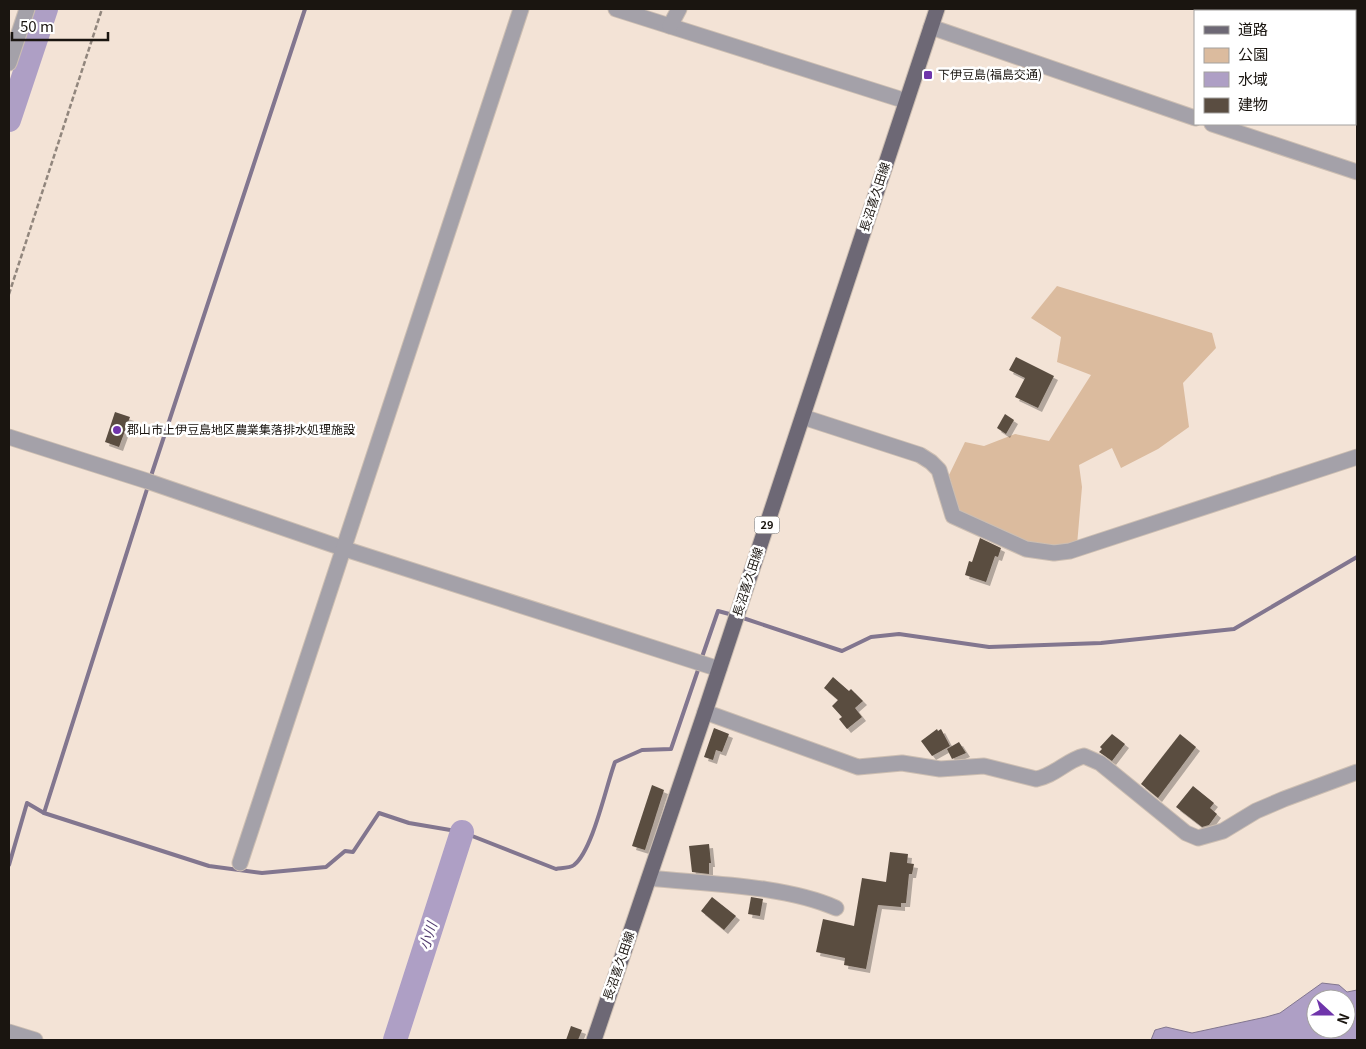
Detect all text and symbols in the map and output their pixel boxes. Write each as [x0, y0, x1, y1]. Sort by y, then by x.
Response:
scale bar [12, 10, 109, 42]
legend [1194, 10, 1356, 125]
text: 50 m [20, 15, 54, 36]
text: 道路 [1238, 18, 1268, 39]
text: 公園 [1238, 43, 1268, 64]
place label: 下伊豆島(福島交通) [938, 65, 1042, 82]
text: 水域 [1238, 68, 1268, 89]
marker: 下伊豆島(福島交通) [922, 69, 934, 81]
text: 建物 [1238, 93, 1268, 114]
street label: 長沼喜久田線 [854, 160, 893, 233]
place label: 郡山市上伊豆島地区農業集落排水処理施設 [127, 420, 355, 437]
marker: 郡山市上伊豆島地区農業集落排水処理施設 [111, 424, 123, 436]
road number: 29 [754, 516, 780, 534]
street label: 長沼喜久田線 [727, 545, 766, 618]
water label: 小川 [413, 917, 442, 952]
street label: 長沼喜久田線 [598, 929, 637, 1002]
north arrow [1306, 989, 1356, 1039]
text: N [1333, 1011, 1355, 1028]

